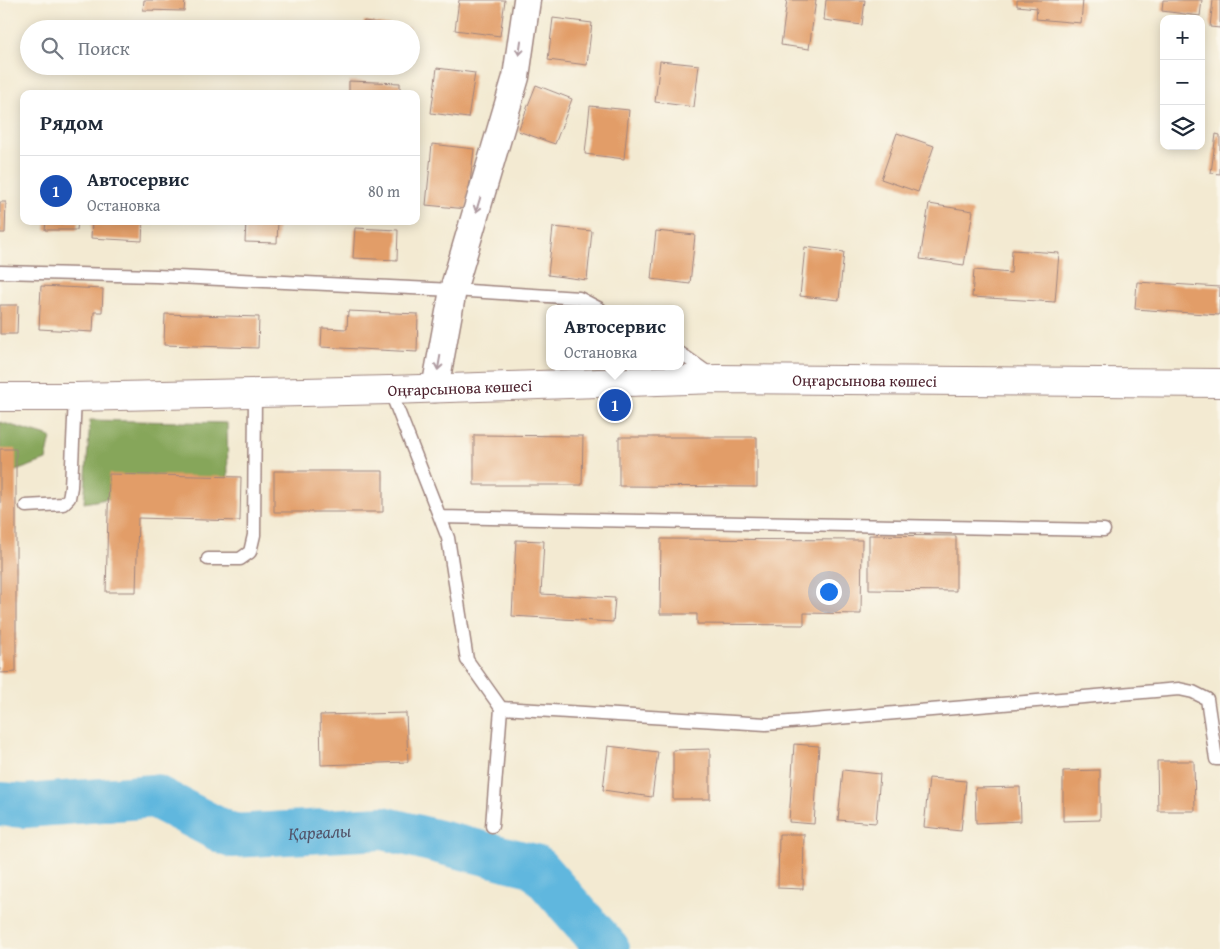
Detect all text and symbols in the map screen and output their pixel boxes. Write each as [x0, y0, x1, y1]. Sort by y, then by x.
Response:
map controls [1160, 15, 1205, 150]
button: + [1160, 15, 1205, 60]
search box [20, 20, 420, 75]
icon: search [38, 34, 66, 62]
text: Поиск [78, 34, 130, 62]
one-way arrow [515, 40, 525, 56]
button: − [1160, 60, 1205, 105]
button: layers [1160, 105, 1205, 150]
text: Рядом [40, 107, 103, 138]
text: Автосервис [87, 165, 189, 193]
text: 1 [52, 179, 60, 203]
text: 80 m [368, 179, 400, 203]
text: Остановка [87, 193, 160, 217]
one-way arrow [473, 197, 483, 213]
popup [546, 305, 684, 370]
text: Автосервис [564, 312, 666, 340]
text: Остановка [564, 340, 637, 364]
one-way arrow [434, 354, 444, 370]
street label: Оңғарсынова көшесі [792, 368, 938, 393]
street label: Оңғарсынова көшесі [387, 373, 533, 402]
pin: 1 [599, 386, 631, 424]
your location [816, 579, 842, 605]
water label: Қарғалы [288, 816, 352, 846]

